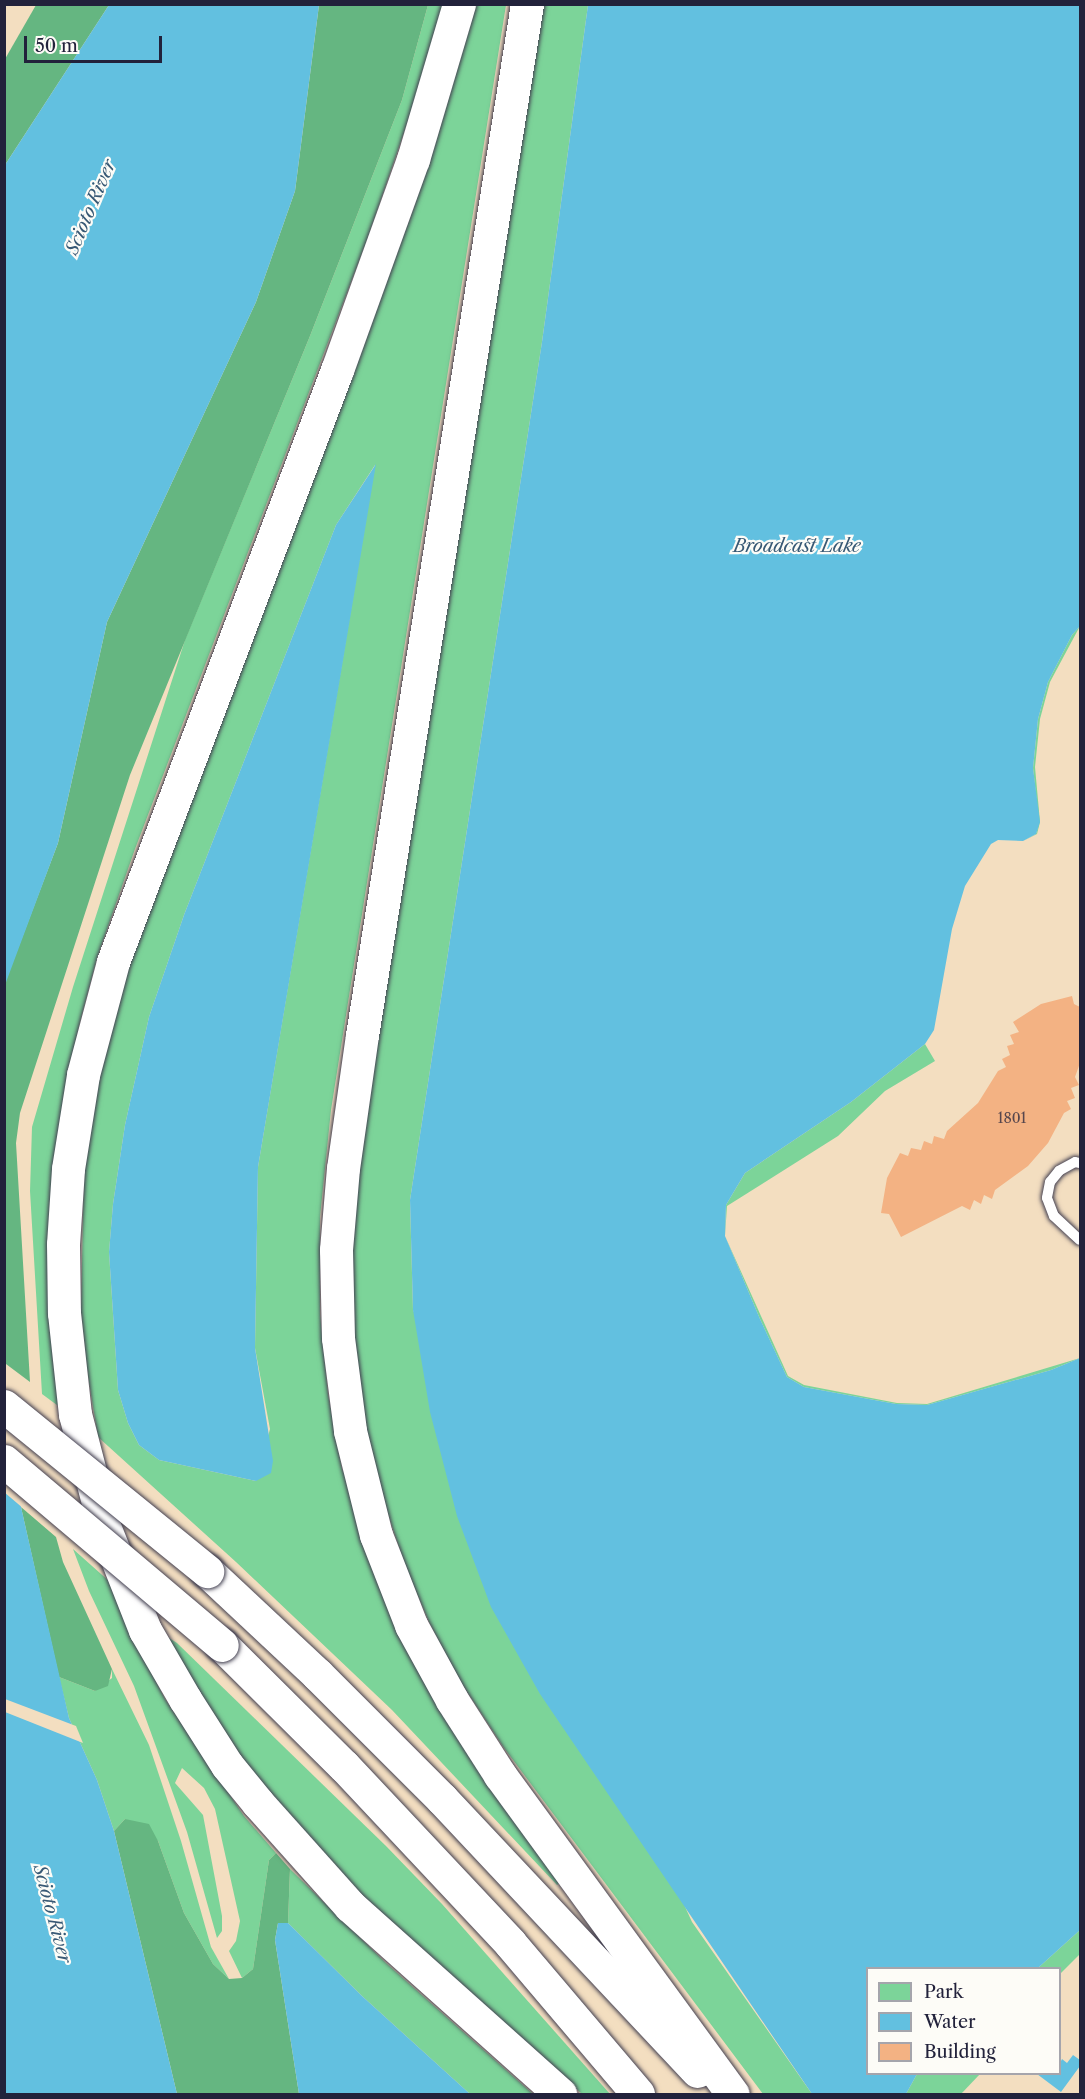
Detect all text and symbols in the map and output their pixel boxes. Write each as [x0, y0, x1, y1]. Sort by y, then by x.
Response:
scale bar [27, 24, 165, 62]
text: 50 m [35, 35, 78, 57]
water label: Scioto River [61, 156, 121, 258]
water label: Broadcast Lake [733, 535, 861, 557]
house number: 1801 [998, 1110, 1026, 1126]
water label: Scioto River [28, 1862, 76, 1966]
legend [866, 1967, 1061, 2075]
text: Park [924, 1981, 963, 2003]
text: Water [924, 2011, 976, 2033]
text: Building [924, 2041, 996, 2063]

